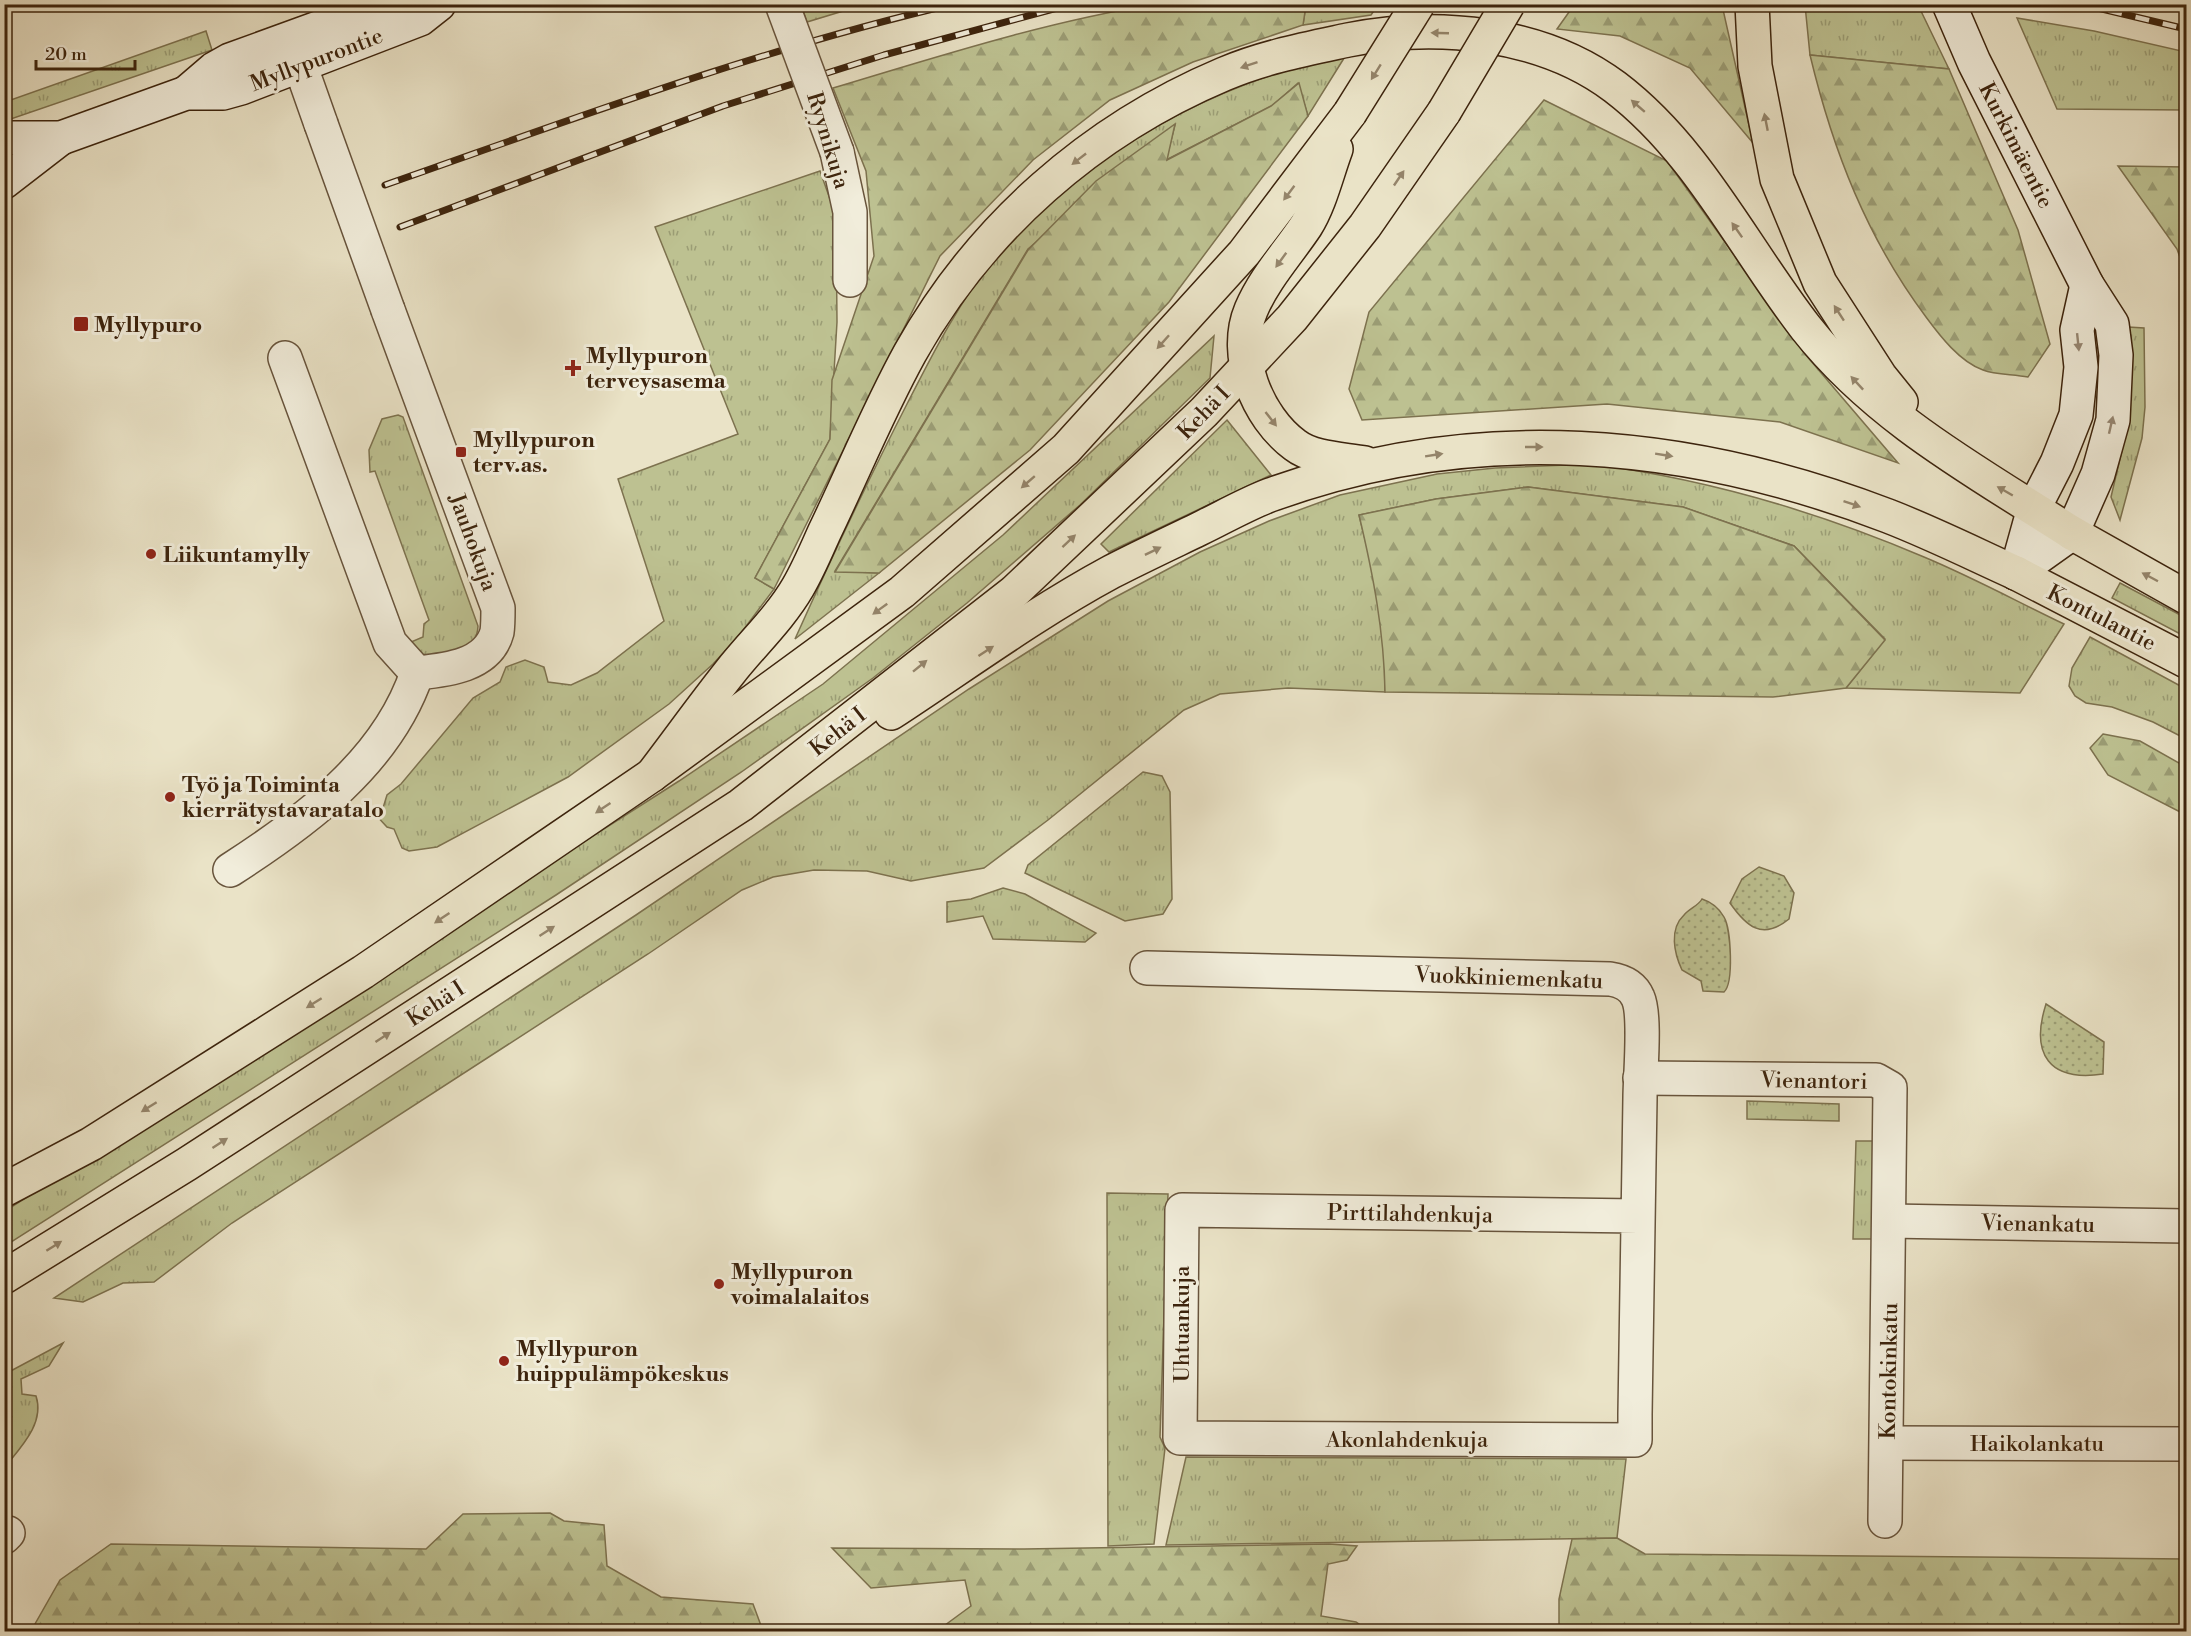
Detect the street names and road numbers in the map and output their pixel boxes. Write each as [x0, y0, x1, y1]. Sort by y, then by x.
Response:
street label: Myllypurontie [246, 23, 387, 98]
street label: Kurkimäentie [1972, 78, 2059, 213]
street label: Ryynikuja [800, 89, 855, 193]
street label: Kehä I [1172, 380, 1237, 446]
street label: Jauhokuja [442, 489, 503, 596]
street label: Kontulantie [2042, 579, 2160, 657]
street label: Kehä I [804, 701, 872, 763]
street label: Vuokkiniemenkatu [1413, 962, 1604, 995]
street label: Kehä I [402, 975, 471, 1033]
street label: Vienantori [1759, 1067, 1868, 1096]
street label: Pirttilahdenkuja [1327, 1200, 1494, 1229]
street label: Vienankatu [1980, 1210, 2096, 1239]
street label: Uhtuankuja [1169, 1265, 1196, 1382]
street label: Kontokinkatu [1875, 1302, 1904, 1440]
street label: Akonlahdenkuja [1325, 1427, 1489, 1454]
street label: Haikolankatu [1970, 1431, 2104, 1458]

